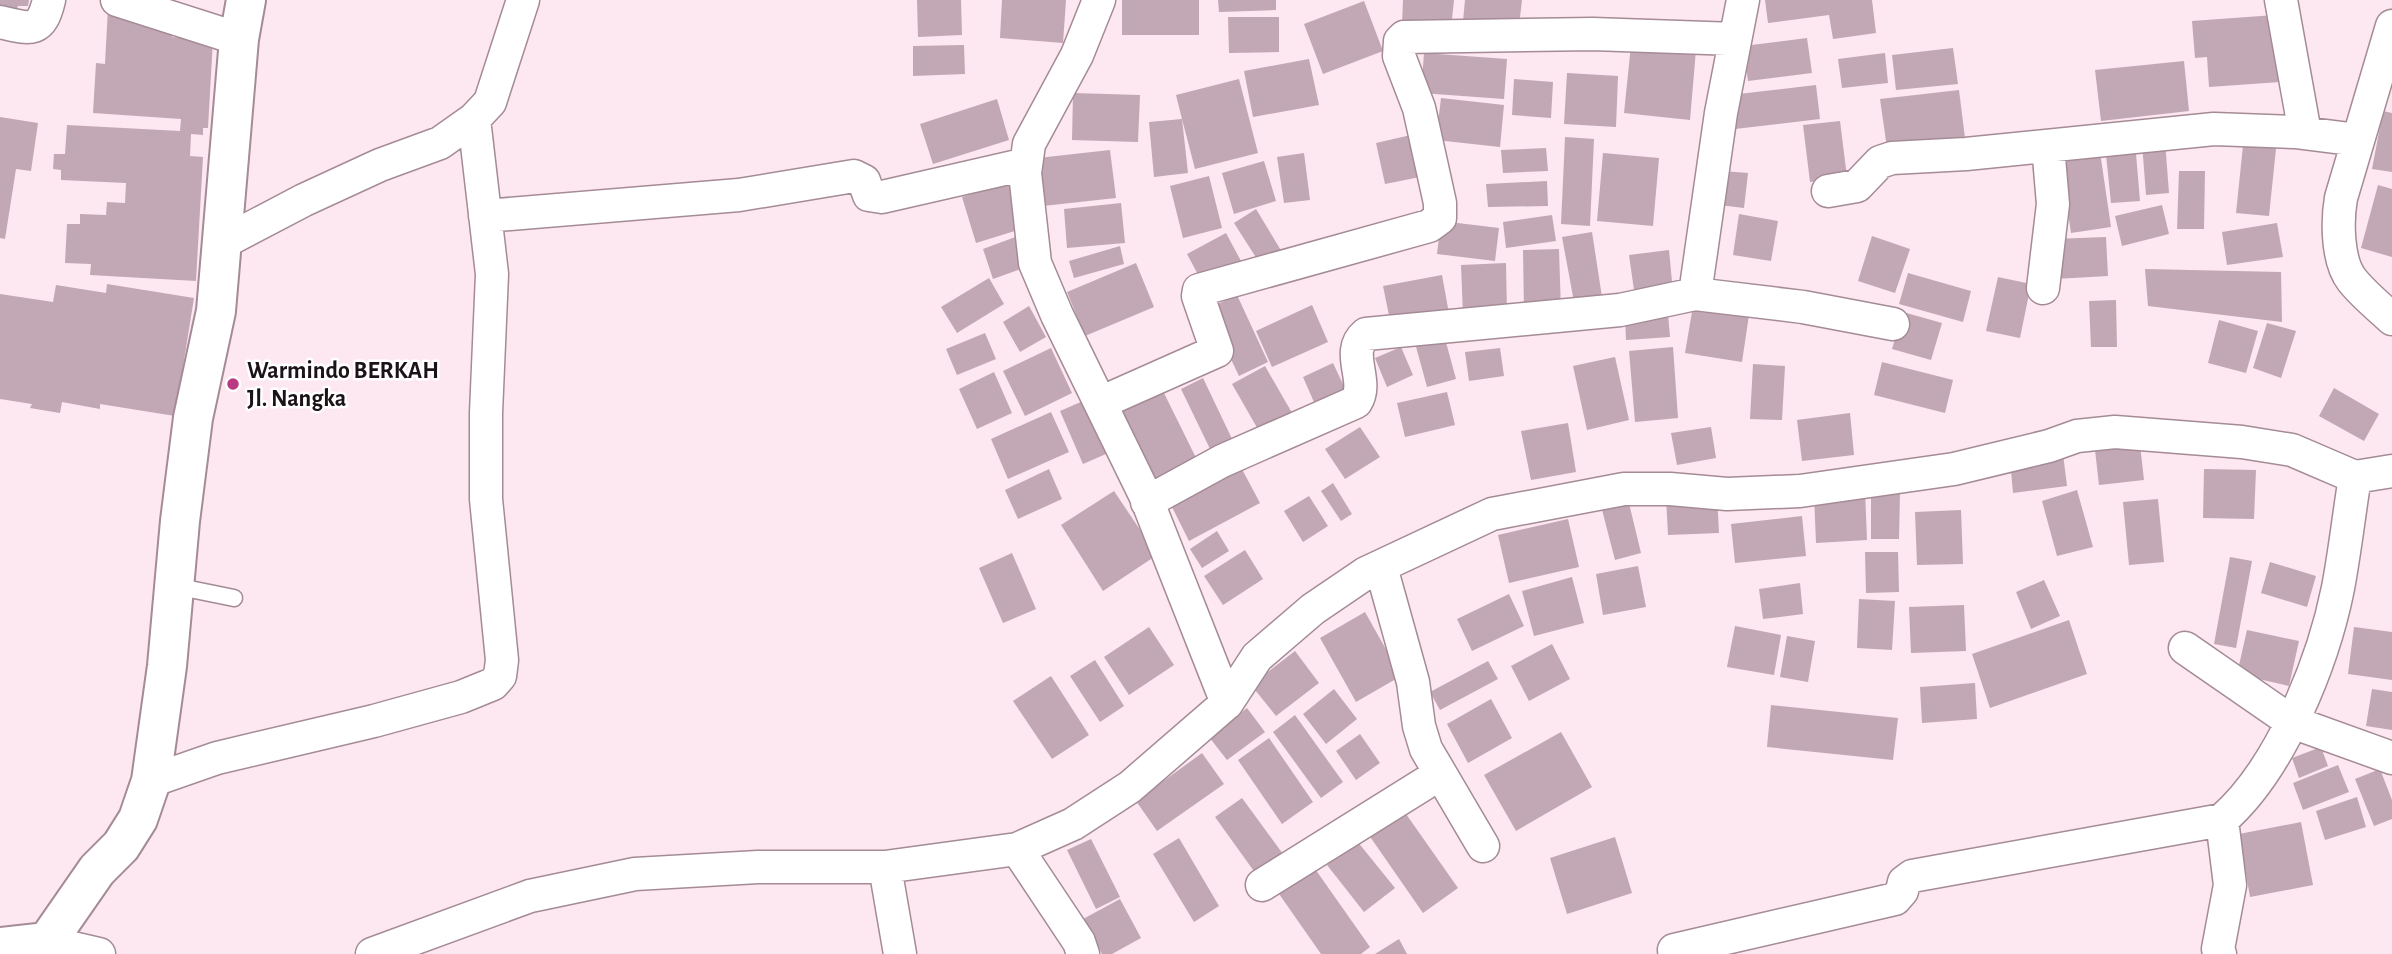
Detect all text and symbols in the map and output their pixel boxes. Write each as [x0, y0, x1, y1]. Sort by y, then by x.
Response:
place label: Warmindo BERKAH Jl. Nangka [247, 359, 439, 411]
marker: Warmindo BERKAH Jl. Nangka [225, 376, 241, 392]

